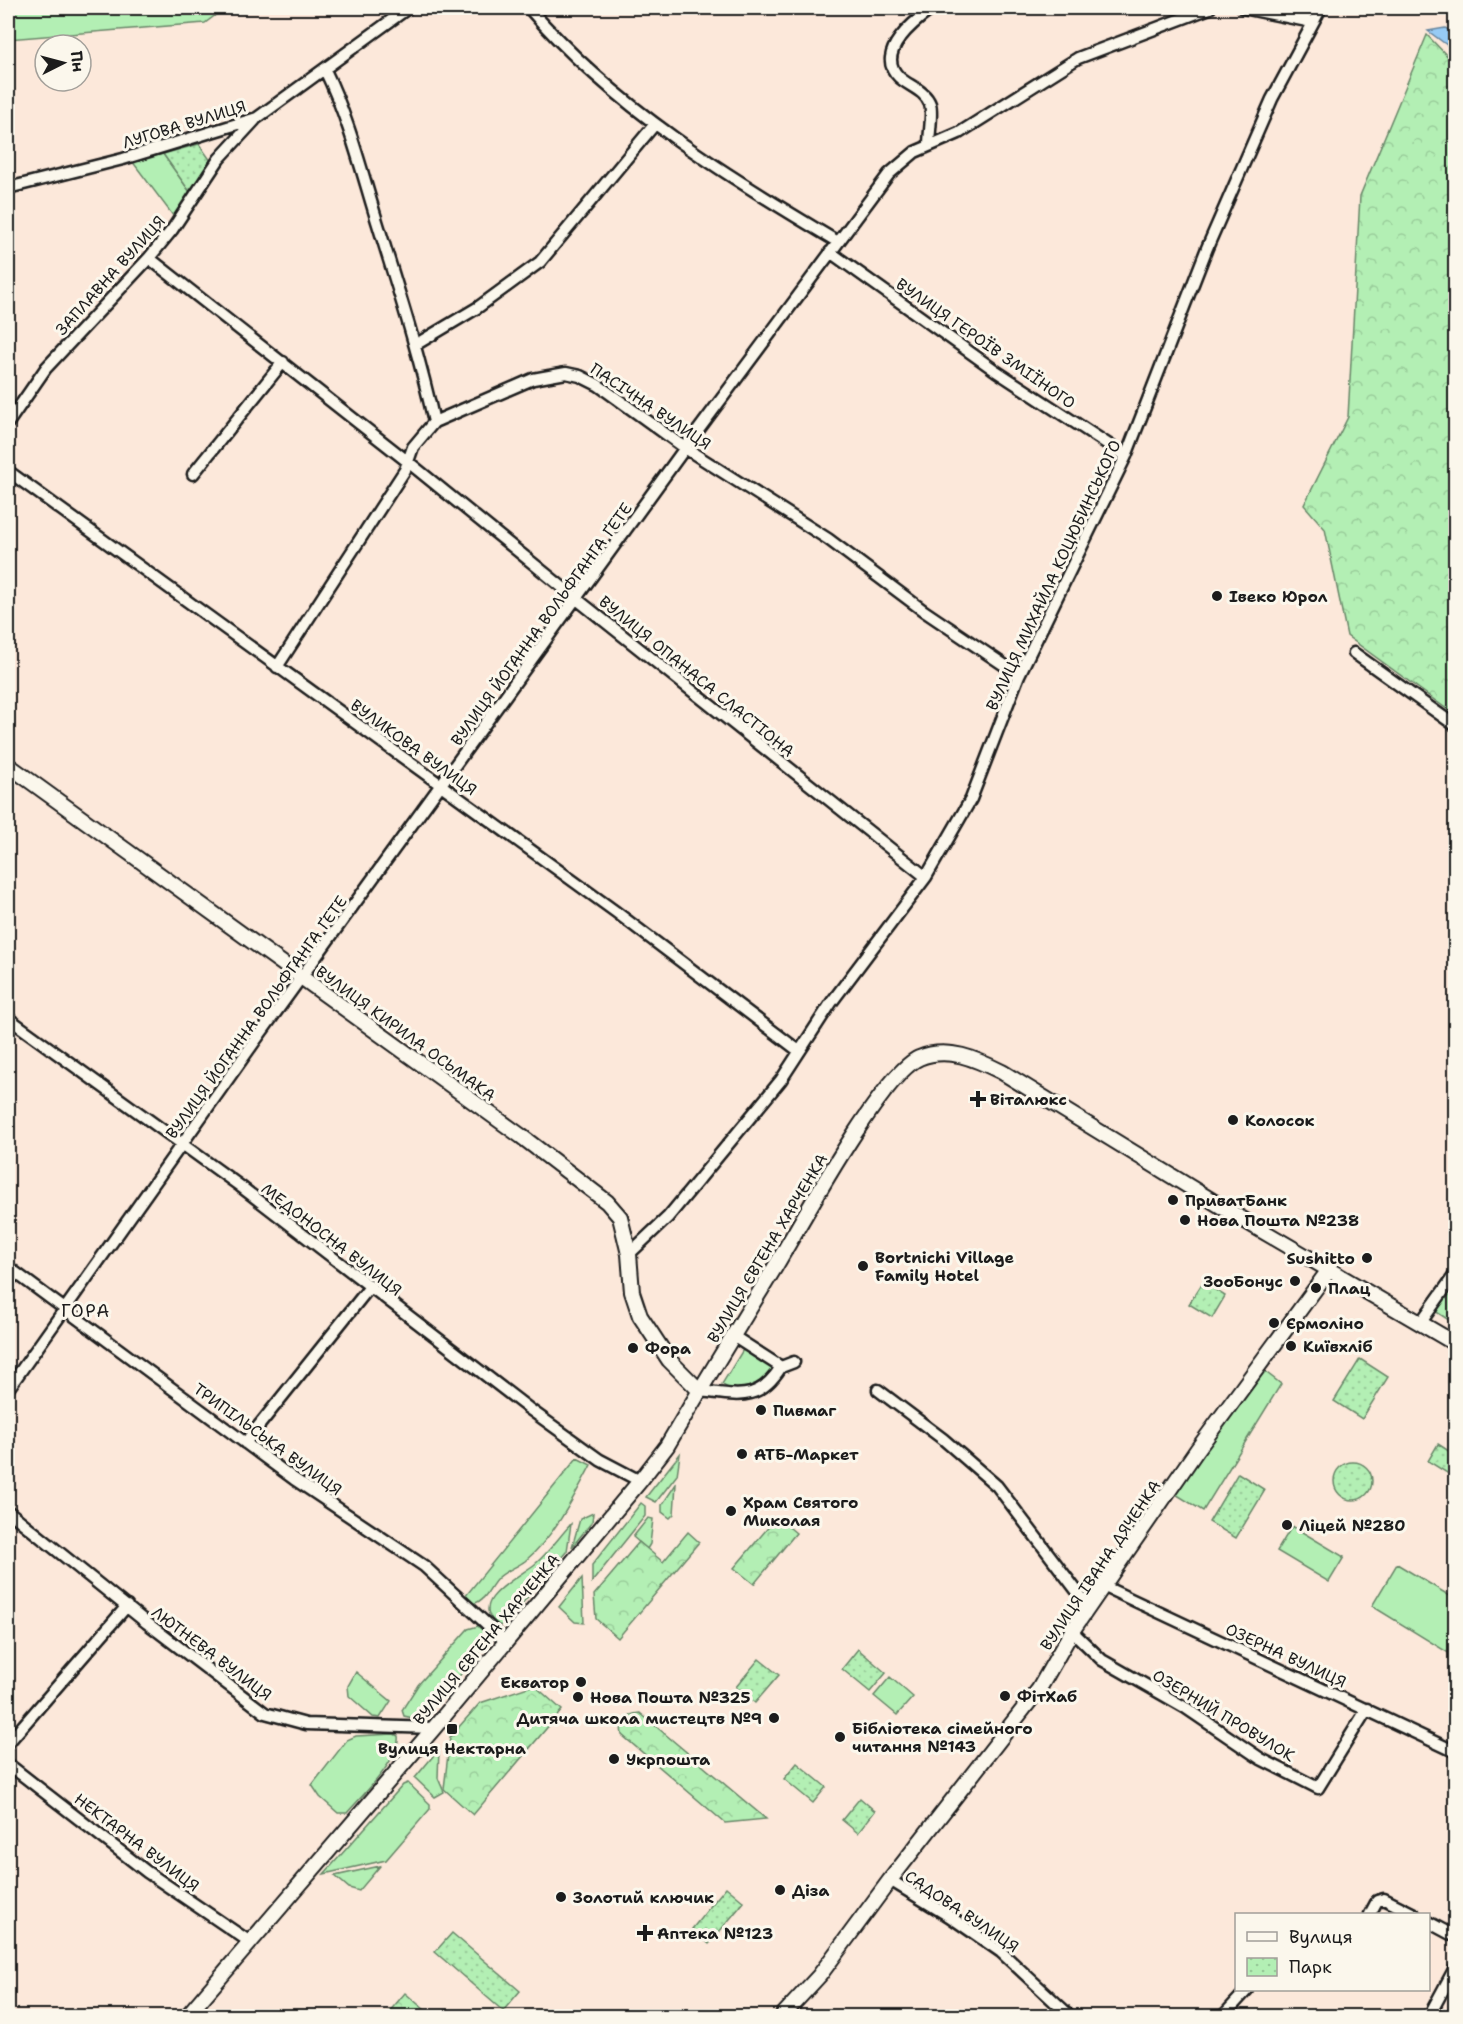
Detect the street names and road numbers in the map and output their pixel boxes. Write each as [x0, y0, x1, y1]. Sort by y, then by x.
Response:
street label: ЛУГОВА ВУЛИЦЯ [120, 96, 249, 153]
street label: ЗАПЛАВНА ВУЛИЦЯ [51, 211, 170, 340]
street label: ВУЛИЦЯ ГЕРОЇВ ЗМІЇНОГО [892, 273, 1080, 414]
street label: ПАСІЧНА ВУЛИЦЯ [586, 358, 715, 455]
street label: ВУЛИЦЯ МИХАЙЛА КОЦЮБИНСЬКОГО [981, 437, 1126, 714]
street label: ВУЛИЦЯ ЙОГАННА ВОЛЬФГАНГА ҐЕТЕ [446, 499, 637, 750]
street label: ВУЛИЦЯ ОПАНАСА СЛАСТІОНА [595, 591, 799, 762]
street label: ВУЛИКОВА ВУЛИЦЯ [346, 694, 481, 800]
street label: ВУЛИЦЯ ЙОГАННА ВОЛЬФГАНГА ҐЕТЕ [161, 892, 352, 1143]
street label: ВУЛИЦЯ КИРИЛА ОСЬМАКА [312, 961, 500, 1106]
street label: ВУЛИЦЯ ЄВГЕНА ХАРЧЕНКА [703, 1150, 832, 1347]
street label: МЕДОНОСНА ВУЛИЦЯ [257, 1178, 406, 1301]
street label: ТРИПІЛЬСЬКА ВУЛИЦЯ [189, 1378, 346, 1500]
street label: ВУЛИЦЯ ІВАНА ДЯЧЕНКА [1035, 1476, 1165, 1655]
street label: ВУЛИЦЯ ЄВГЕНА ХАРЧЕНКА [409, 1549, 564, 1729]
street label: ЛЮТНЕВА ВУЛИЦЯ [148, 1601, 276, 1705]
street label: ОЗЕРНА ВУЛИЦЯ [1222, 1618, 1350, 1693]
street label: ОЗЕРНИЙ ПРОВУЛОК [1149, 1665, 1299, 1767]
street label: НЕКТАРНА ВУЛИЦЯ [70, 1788, 204, 1896]
street label: САДОВА ВУЛИЦЯ [901, 1866, 1023, 1957]

